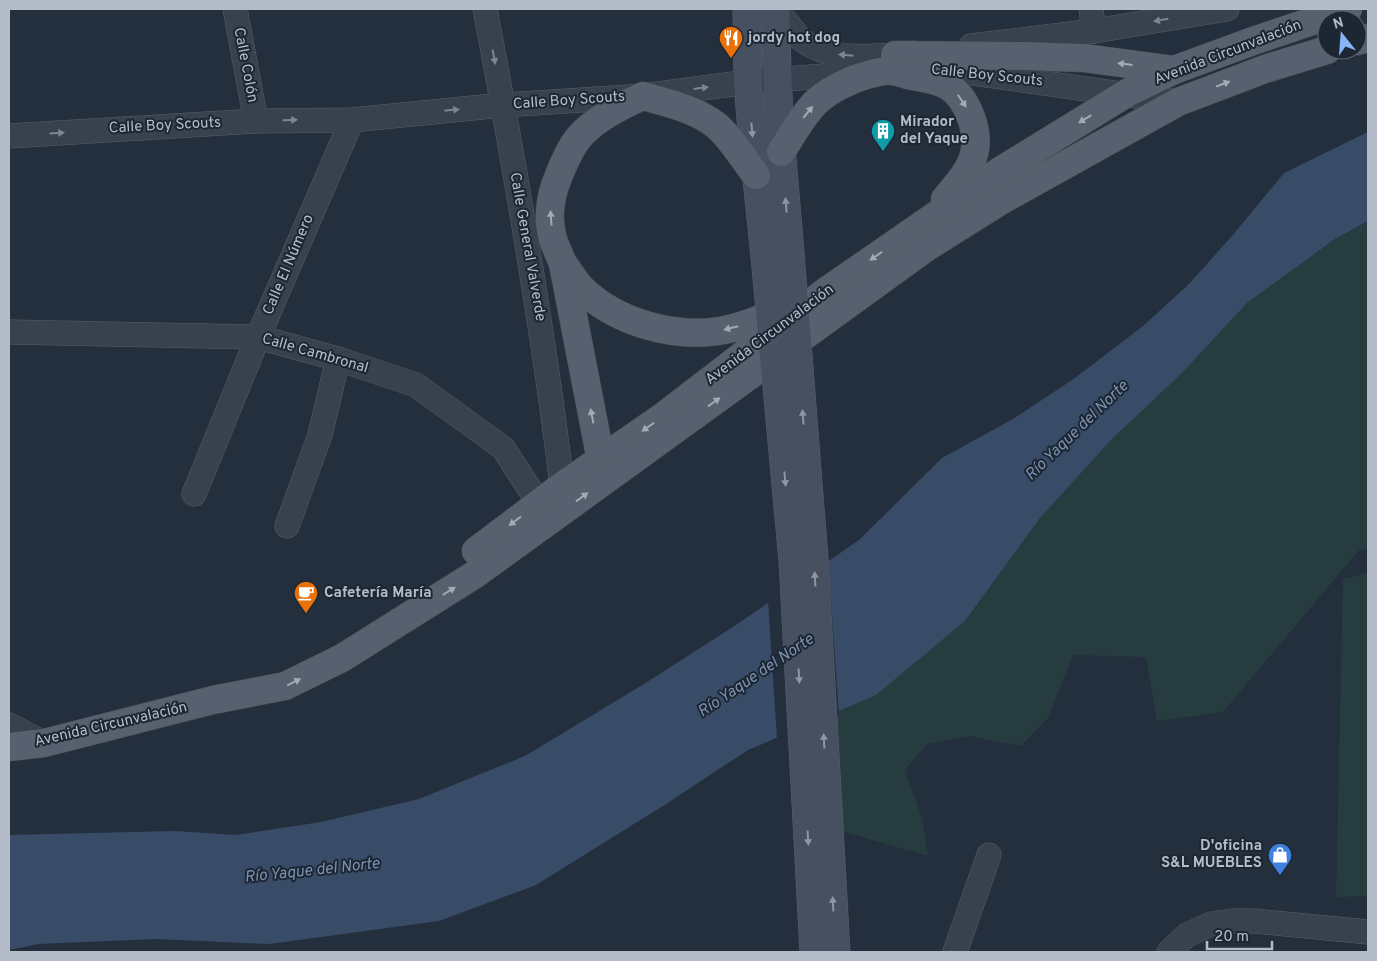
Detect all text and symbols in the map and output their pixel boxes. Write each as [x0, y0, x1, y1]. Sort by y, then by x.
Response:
north arrow [1317, 10, 1367, 60]
text: N [1331, 14, 1346, 34]
street label: Avenida Circunvalación [1152, 16, 1304, 90]
one-way arrow [1153, 16, 1169, 24]
restaurant icon: jordy hot dog [718, 25, 744, 59]
street label: Calle Colón [228, 26, 262, 104]
place label: jordy hot dog [747, 29, 840, 48]
one-way arrow [490, 49, 498, 65]
one-way arrow [838, 51, 854, 59]
one-way arrow [1117, 60, 1133, 68]
street label: Calle Boy Scouts [930, 61, 1044, 91]
one-way arrow [1216, 80, 1230, 88]
one-way arrow [693, 84, 709, 92]
street label: Calle Boy Scouts [512, 88, 626, 114]
one-way arrow [957, 94, 966, 108]
one-way arrow [444, 106, 460, 114]
one-way arrow [803, 106, 814, 119]
place label: Mirador del Yaque [900, 113, 968, 149]
street label: Calle Boy Scouts [108, 114, 222, 138]
one-way arrow [1078, 114, 1092, 123]
one-way arrow [282, 116, 298, 124]
building icon: Mirador del Yaque [870, 118, 896, 152]
one-way arrow [748, 123, 756, 139]
one-way arrow [50, 128, 66, 136]
street label: Calle General Valverde [505, 171, 549, 323]
one-way arrow [781, 196, 789, 212]
one-way arrow [546, 210, 554, 226]
street label: Calle El Número [259, 212, 319, 318]
one-way arrow [869, 251, 883, 261]
street label: Avenida Circunvalación [702, 280, 838, 390]
one-way arrow [723, 324, 738, 332]
street label: Calle Cambronal [260, 330, 370, 378]
water label: Río Yaque del Norte [1021, 376, 1133, 485]
one-way arrow [707, 397, 721, 407]
one-way arrow [587, 407, 595, 423]
one-way arrow [799, 409, 807, 425]
one-way arrow [641, 422, 655, 432]
one-way arrow [781, 471, 789, 487]
one-way arrow [575, 492, 589, 502]
one-way arrow [509, 516, 522, 526]
one-way arrow [811, 571, 819, 587]
cafe icon: Cafetería María [293, 580, 319, 614]
place label: Cafetería María [324, 584, 432, 603]
one-way arrow [442, 586, 456, 595]
water label: Río Yaque del Norte [694, 629, 818, 722]
one-way arrow [795, 668, 803, 684]
one-way arrow [287, 677, 301, 685]
street label: Avenida Circunvalación [33, 698, 189, 752]
one-way arrow [819, 733, 827, 749]
one-way arrow [804, 830, 812, 846]
place label: D'oficina S&L MUEBLES [1161, 837, 1262, 873]
shop icon: D'oficina S&L MUEBLES [1267, 842, 1293, 876]
water label: Río Yaque del Norte [243, 854, 381, 888]
one-way arrow [828, 895, 836, 911]
scale bar [1207, 918, 1272, 950]
text: 20 m [1214, 928, 1249, 947]

